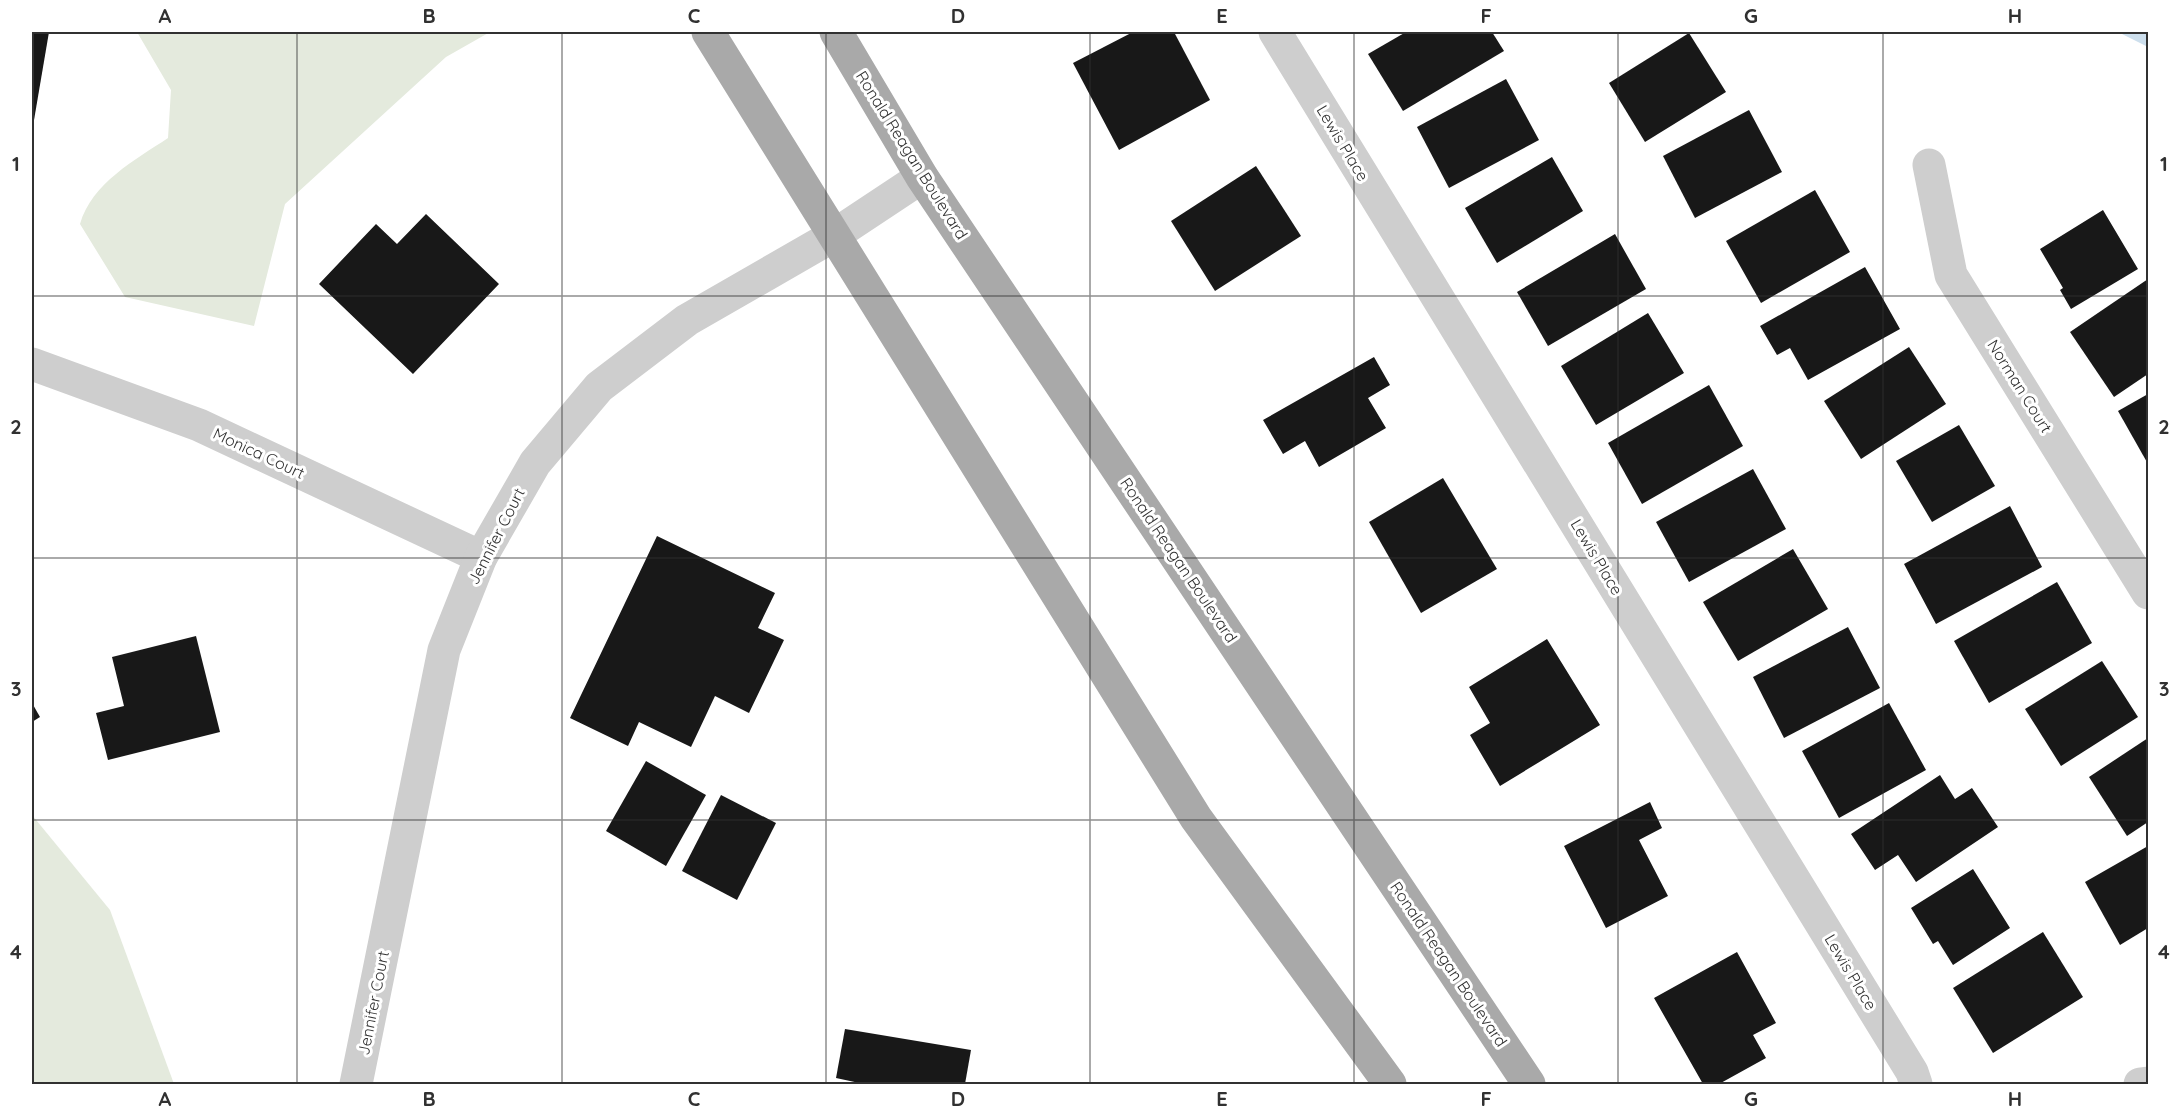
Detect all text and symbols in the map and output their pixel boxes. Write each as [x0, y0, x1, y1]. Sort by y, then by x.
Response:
text: A [159, 3, 172, 28]
text: B [422, 3, 436, 28]
text: C [688, 3, 701, 28]
text: D [951, 3, 965, 28]
text: E [1216, 3, 1228, 28]
text: F [1480, 3, 1492, 28]
text: G [1744, 3, 1758, 28]
text: H [2008, 3, 2022, 28]
street label: Ronald Reagan Boulevard [852, 67, 972, 243]
street label: Lewis Place [1313, 101, 1373, 185]
text: 1 [12, 151, 20, 176]
text: 1 [2160, 151, 2168, 176]
street label: Norman Court [1983, 336, 2057, 436]
text: 2 [10, 414, 22, 439]
text: 2 [2158, 414, 2170, 439]
street label: Monica Court [210, 423, 308, 483]
street label: Ronald Reagan Boulevard [1116, 474, 1242, 646]
street label: Jennifer Court [463, 484, 529, 588]
street label: Lewis Place [1567, 515, 1627, 599]
text: 3 [11, 676, 21, 701]
text: 3 [2159, 676, 2169, 701]
street label: Ronald Reagan Boulevard [1386, 878, 1512, 1050]
street label: Lewis Place [1821, 930, 1881, 1014]
text: 4 [10, 939, 22, 964]
text: 4 [2158, 939, 2170, 964]
street label: Jennifer Court [353, 949, 393, 1057]
text: A [159, 1086, 172, 1111]
text: B [422, 1086, 436, 1111]
text: C [688, 1086, 701, 1111]
text: D [951, 1086, 965, 1111]
text: E [1216, 1086, 1228, 1111]
text: F [1480, 1086, 1492, 1111]
text: G [1744, 1086, 1758, 1111]
text: H [2008, 1086, 2022, 1111]

